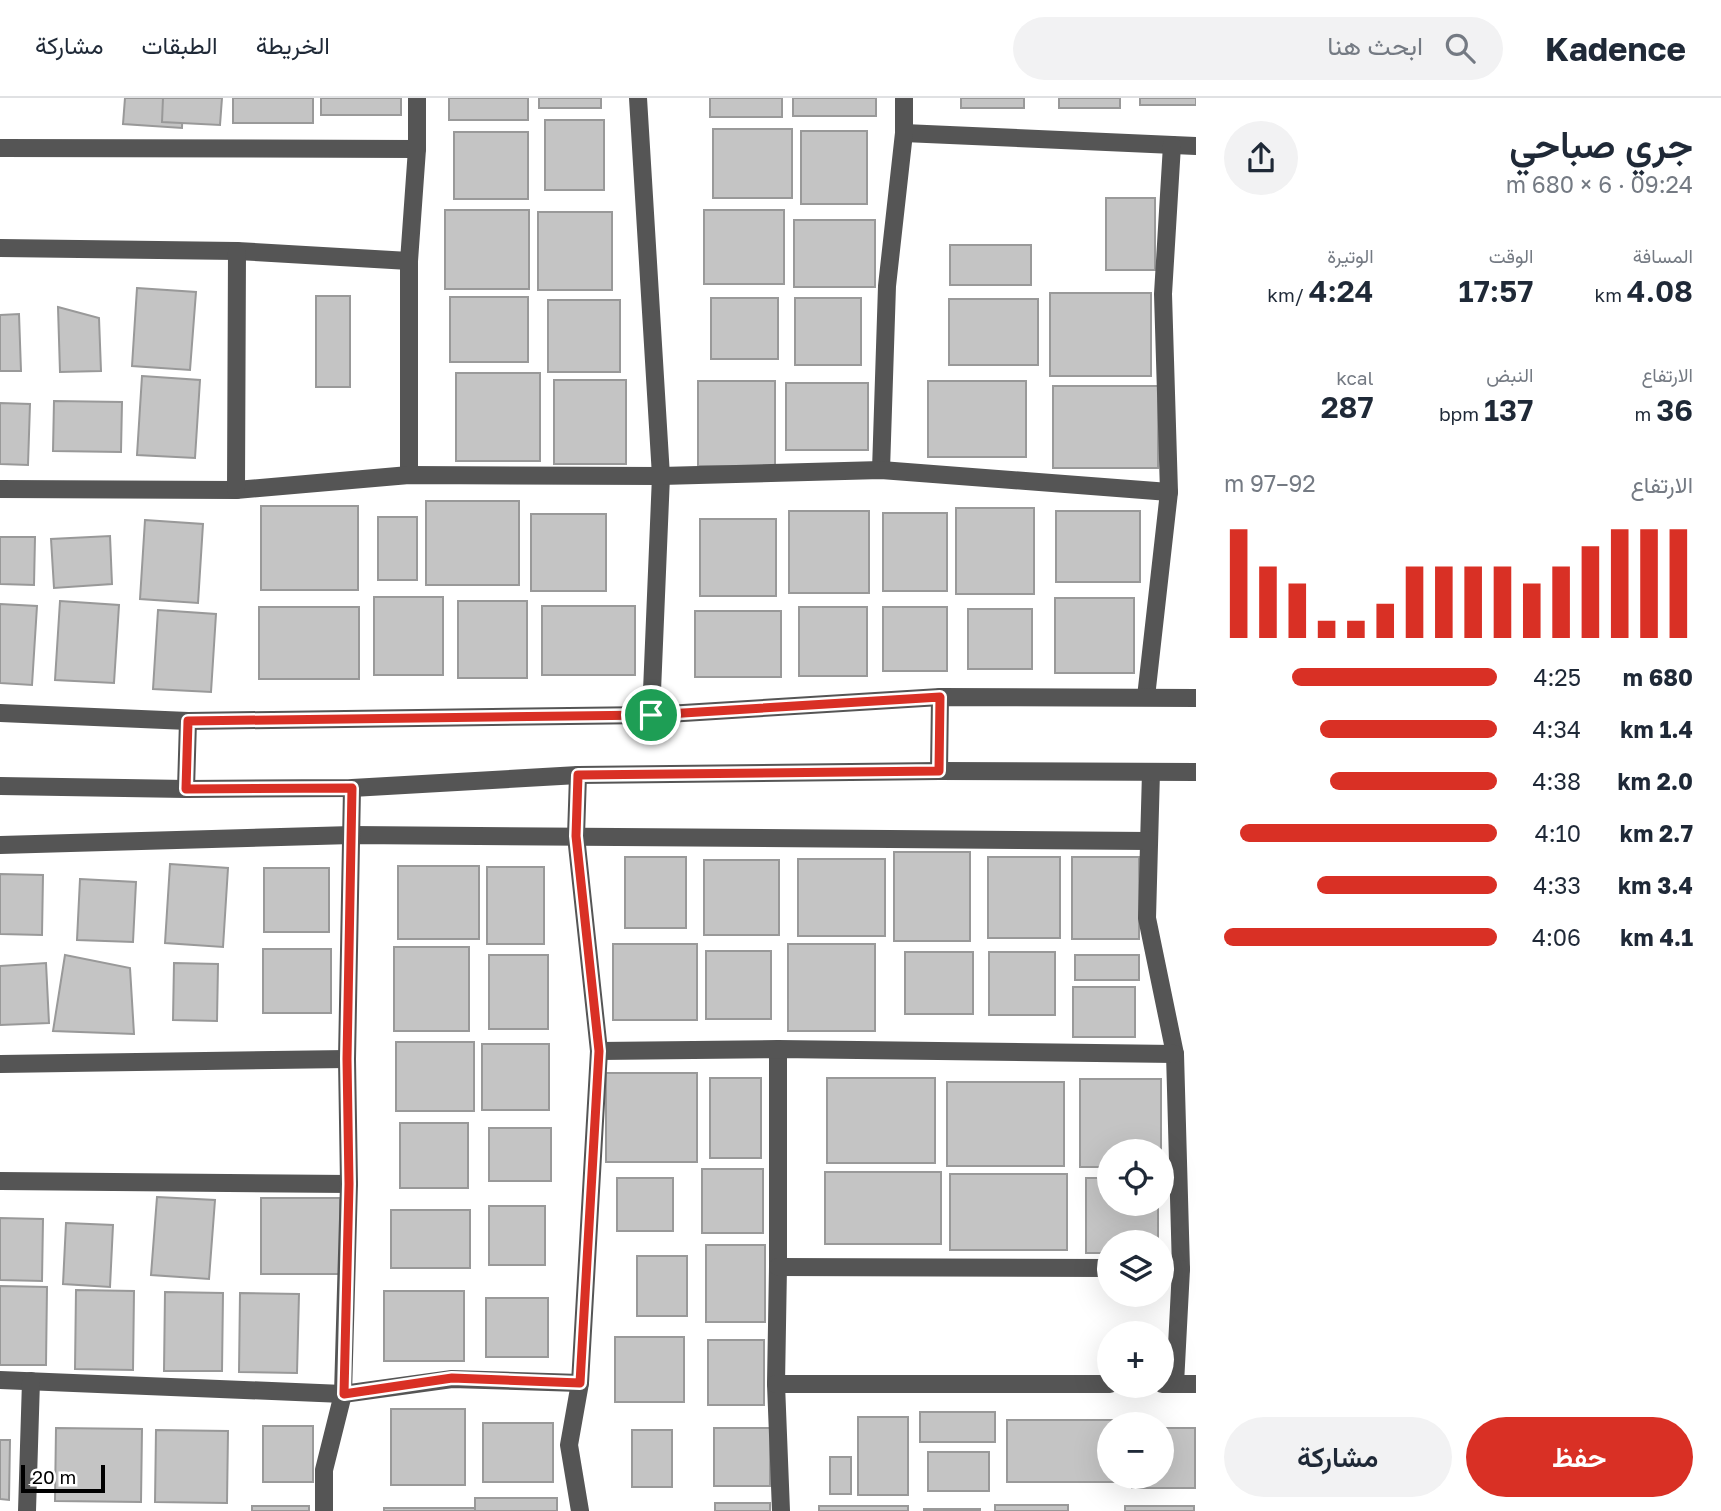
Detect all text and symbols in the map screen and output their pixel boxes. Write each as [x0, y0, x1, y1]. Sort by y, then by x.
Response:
search box [1013, 17, 1503, 80]
icon: search [1441, 29, 1479, 67]
text: Kadence [1545, 29, 1686, 68]
text: مشاركة [35, 30, 103, 59]
text: الطبقات [141, 30, 218, 59]
text: الخريطة [256, 30, 330, 59]
text: ابحث هنا [1327, 30, 1423, 61]
button: share [1224, 121, 1298, 195]
text: جري صباحي [1509, 121, 1693, 166]
text: 09:24 · 6 × 680 m [1506, 170, 1693, 198]
text: الوتيرة [1327, 244, 1374, 267]
text: الوقت [1489, 244, 1533, 267]
text: المسافة [1633, 244, 1693, 267]
text: 4:24 [1309, 273, 1374, 309]
text: 17:57 [1459, 273, 1533, 309]
text: 4.08 [1627, 273, 1693, 309]
text: /km [1267, 283, 1309, 306]
text: km [1594, 283, 1627, 306]
text: النبض [1486, 363, 1533, 386]
text: الارتفاع [1641, 363, 1693, 386]
text: kcal [1336, 366, 1374, 389]
text: 287 [1321, 389, 1374, 425]
text: 137 [1484, 392, 1533, 428]
text: 36 [1656, 392, 1693, 428]
text: bpm [1439, 402, 1484, 425]
text: m [1635, 402, 1656, 425]
text: 92–97 m [1224, 469, 1316, 497]
text: الارتفاع [1631, 470, 1693, 498]
text: 4:25 [1533, 663, 1581, 691]
text: 680 m [1623, 663, 1693, 691]
pin [621, 685, 681, 745]
icon: arrive [632, 696, 670, 734]
text: 4:34 [1533, 715, 1581, 743]
text: 1.4 km [1620, 715, 1693, 743]
text: 4:38 [1533, 767, 1581, 795]
text: 2.0 km [1617, 767, 1693, 795]
text: 4:10 [1535, 819, 1581, 847]
text: 2.7 km [1620, 819, 1693, 847]
text: 4:33 [1533, 871, 1581, 899]
text: 3.4 km [1618, 871, 1693, 899]
text: 4:06 [1532, 923, 1581, 951]
text: 4.1 km [1620, 923, 1693, 951]
map controls [1097, 1139, 1174, 1489]
button: locate [1097, 1139, 1174, 1216]
button: layers [1097, 1230, 1174, 1307]
button: + [1097, 1321, 1174, 1398]
button: − [1097, 1412, 1174, 1489]
button: مشاركة [1224, 1417, 1452, 1497]
button: حفظ [1466, 1417, 1693, 1497]
scale bar [21, 1462, 105, 1494]
text: 20 m [32, 1465, 76, 1488]

